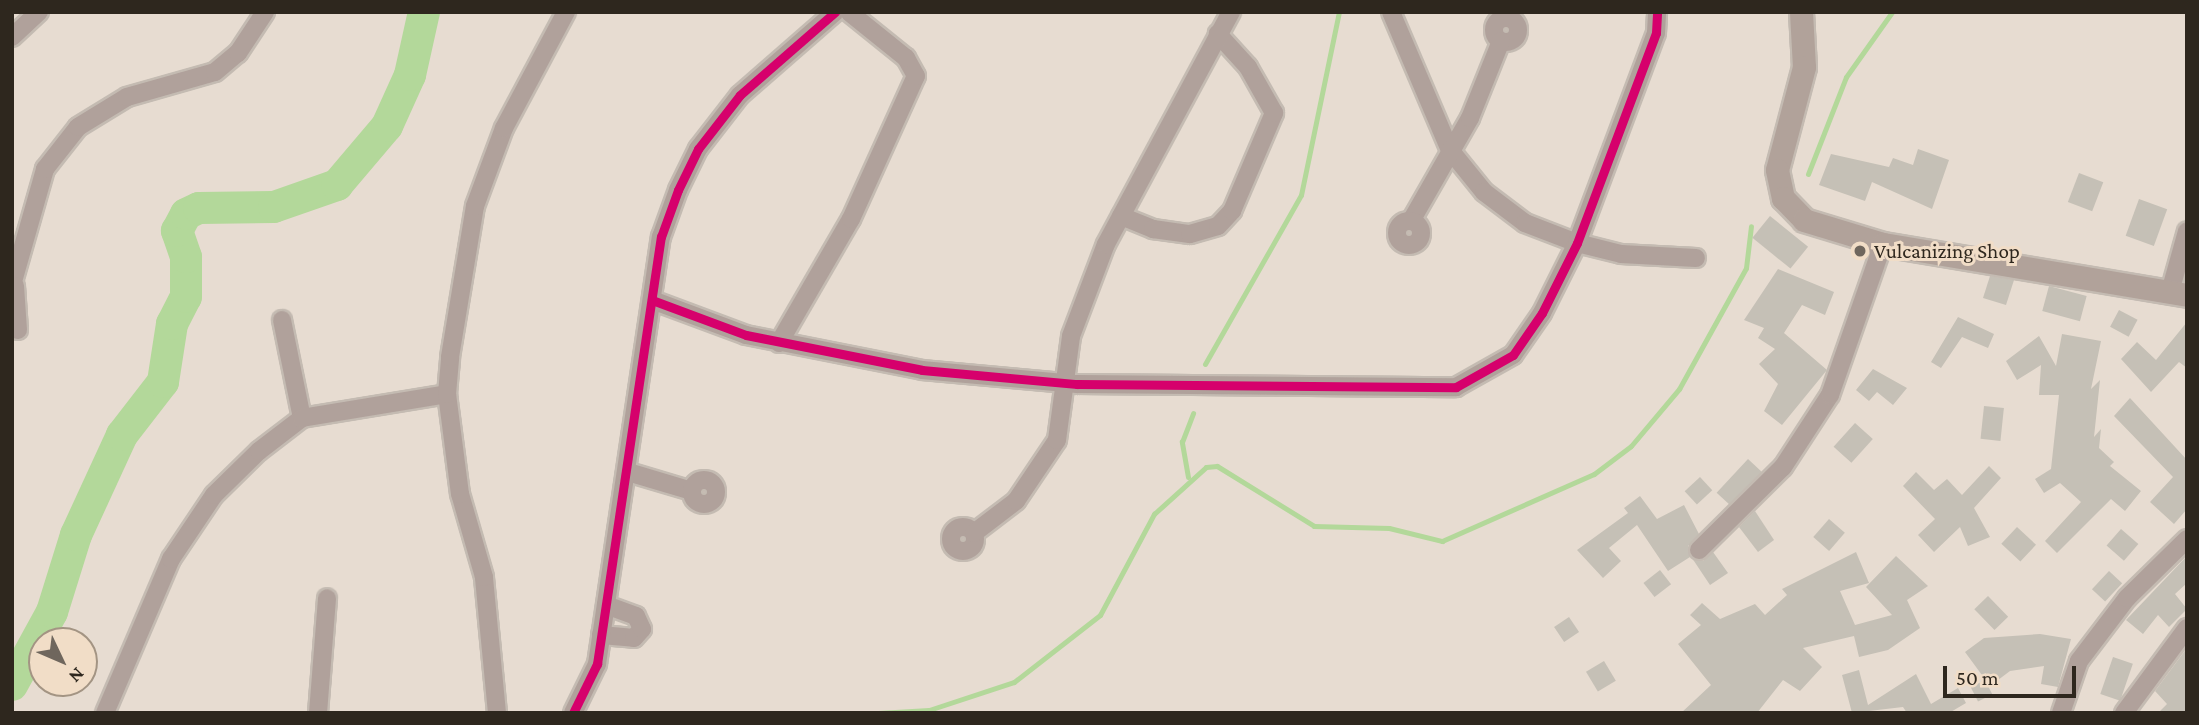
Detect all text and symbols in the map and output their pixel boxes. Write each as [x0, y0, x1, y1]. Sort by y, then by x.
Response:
place label: Vulcanizing Shop [1874, 238, 2020, 264]
marker: Vulcanizing Shop [1852, 243, 1868, 259]
north arrow [28, 627, 98, 697]
scale bar [1947, 652, 2080, 696]
text: N [65, 664, 89, 687]
text: 50 m [1956, 666, 1999, 690]

